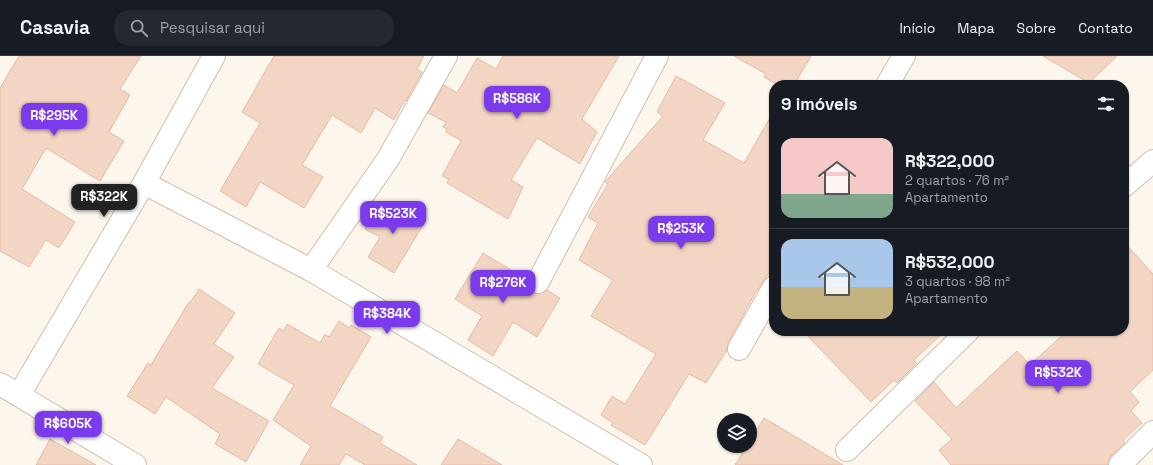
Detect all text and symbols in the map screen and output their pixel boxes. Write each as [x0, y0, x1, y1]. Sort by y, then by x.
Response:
search box [114, 10, 394, 46]
text: Casavia [20, 15, 90, 40]
icon: search [128, 17, 150, 39]
text: Pesquisar aqui [160, 18, 265, 37]
text: Início [899, 19, 935, 37]
text: Mapa [957, 19, 995, 37]
text: Sobre [1017, 19, 1056, 37]
text: Contato [1078, 19, 1133, 37]
pin: R$586K [484, 86, 550, 120]
text: R$586K [493, 90, 541, 107]
text: 9 imóveis [781, 93, 857, 115]
icon: filters [1095, 93, 1117, 115]
pin: R$295K [21, 103, 87, 137]
text: R$295K [30, 107, 78, 124]
text: R$322,000 [905, 150, 994, 172]
icon: home [813, 154, 861, 202]
text: 2 quartos · 76 m² [905, 172, 1009, 189]
pin: R$322K [71, 184, 137, 218]
text: R$322K [80, 188, 128, 205]
text: Apartamento [905, 189, 988, 206]
pin: R$523K [360, 201, 426, 235]
text: R$523K [369, 205, 417, 222]
pin: R$253K [648, 216, 714, 250]
text: R$253K [657, 220, 705, 237]
text: R$532,000 [905, 251, 995, 273]
icon: home [813, 255, 861, 303]
pin: R$276K [470, 270, 536, 304]
text: 3 quartos · 98 m² [905, 273, 1010, 290]
text: R$276K [479, 274, 527, 291]
text: Apartamento [905, 290, 988, 307]
pin: R$384K [354, 301, 420, 335]
text: R$384K [363, 305, 411, 322]
pin: R$532K [1025, 360, 1091, 394]
text: R$532K [1034, 364, 1082, 381]
pin: R$605K [35, 411, 101, 445]
map controls [717, 413, 757, 453]
button: layers [717, 413, 757, 453]
text: R$605K [44, 415, 92, 432]

